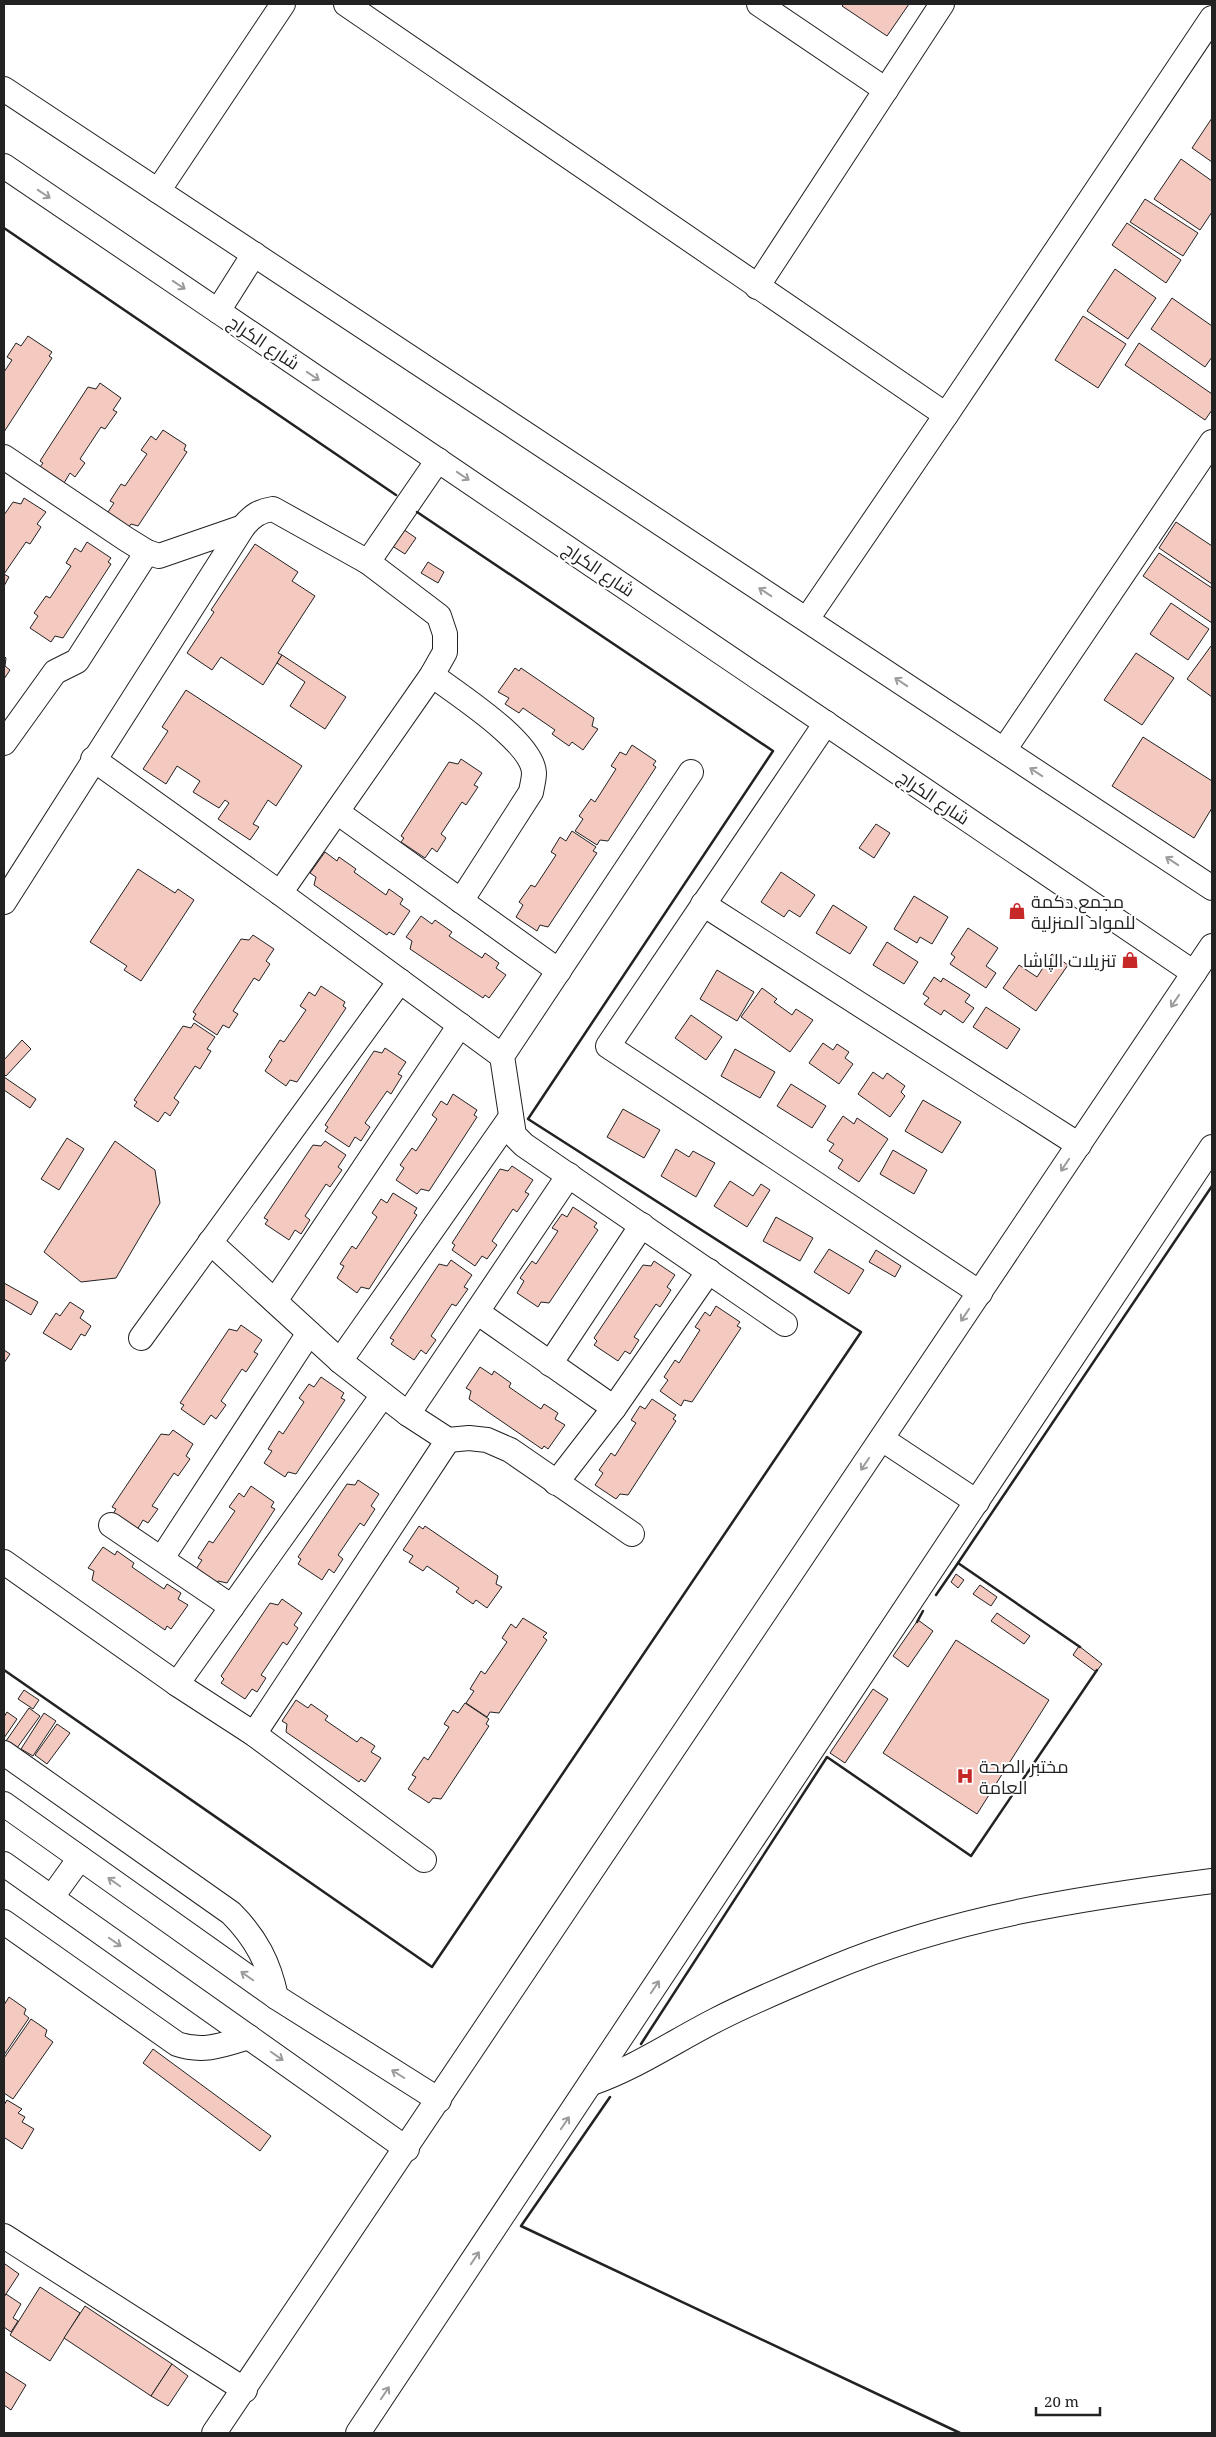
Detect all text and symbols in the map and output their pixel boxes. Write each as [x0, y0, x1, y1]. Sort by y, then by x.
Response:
one-way arrow [37, 189, 51, 199]
one-way arrow [172, 280, 186, 290]
street label: شارع الكراج [223, 309, 305, 376]
one-way arrow [306, 371, 320, 381]
one-way arrow [455, 472, 469, 482]
street label: شارع الكراج [558, 536, 640, 603]
one-way arrow [759, 587, 773, 597]
one-way arrow [894, 677, 908, 687]
street label: شارع الكراج [893, 764, 975, 831]
one-way arrow [1029, 767, 1043, 777]
one-way arrow [1165, 856, 1179, 866]
place label: مجمع دكمة للمواد المنزلية [1031, 889, 1136, 934]
shop icon: مجمع دكمة للمواد المنزلية [1007, 901, 1027, 921]
place label: تنزيلات الپاشا [1023, 948, 1116, 972]
shop icon: تنزيلات الپاشا [1120, 950, 1140, 970]
one-way arrow [1170, 994, 1180, 1008]
one-way arrow [1060, 1158, 1070, 1172]
one-way arrow [960, 1308, 970, 1322]
one-way arrow [860, 1457, 870, 1471]
place label: مختبر الصحة العامة [979, 1754, 1068, 1799]
hospital icon: مختبر الصحة العامة [955, 1766, 975, 1786]
one-way arrow [107, 1877, 121, 1887]
one-way arrow [108, 1937, 122, 1947]
one-way arrow [240, 1971, 254, 1981]
one-way arrow [651, 1981, 661, 1995]
one-way arrow [270, 2051, 283, 2062]
one-way arrow [391, 2069, 405, 2079]
one-way arrow [561, 2116, 571, 2130]
one-way arrow [470, 2251, 480, 2265]
scale bar [1036, 2384, 1100, 2416]
one-way arrow [380, 2386, 390, 2400]
text: 20 m [1044, 2391, 1079, 2411]

